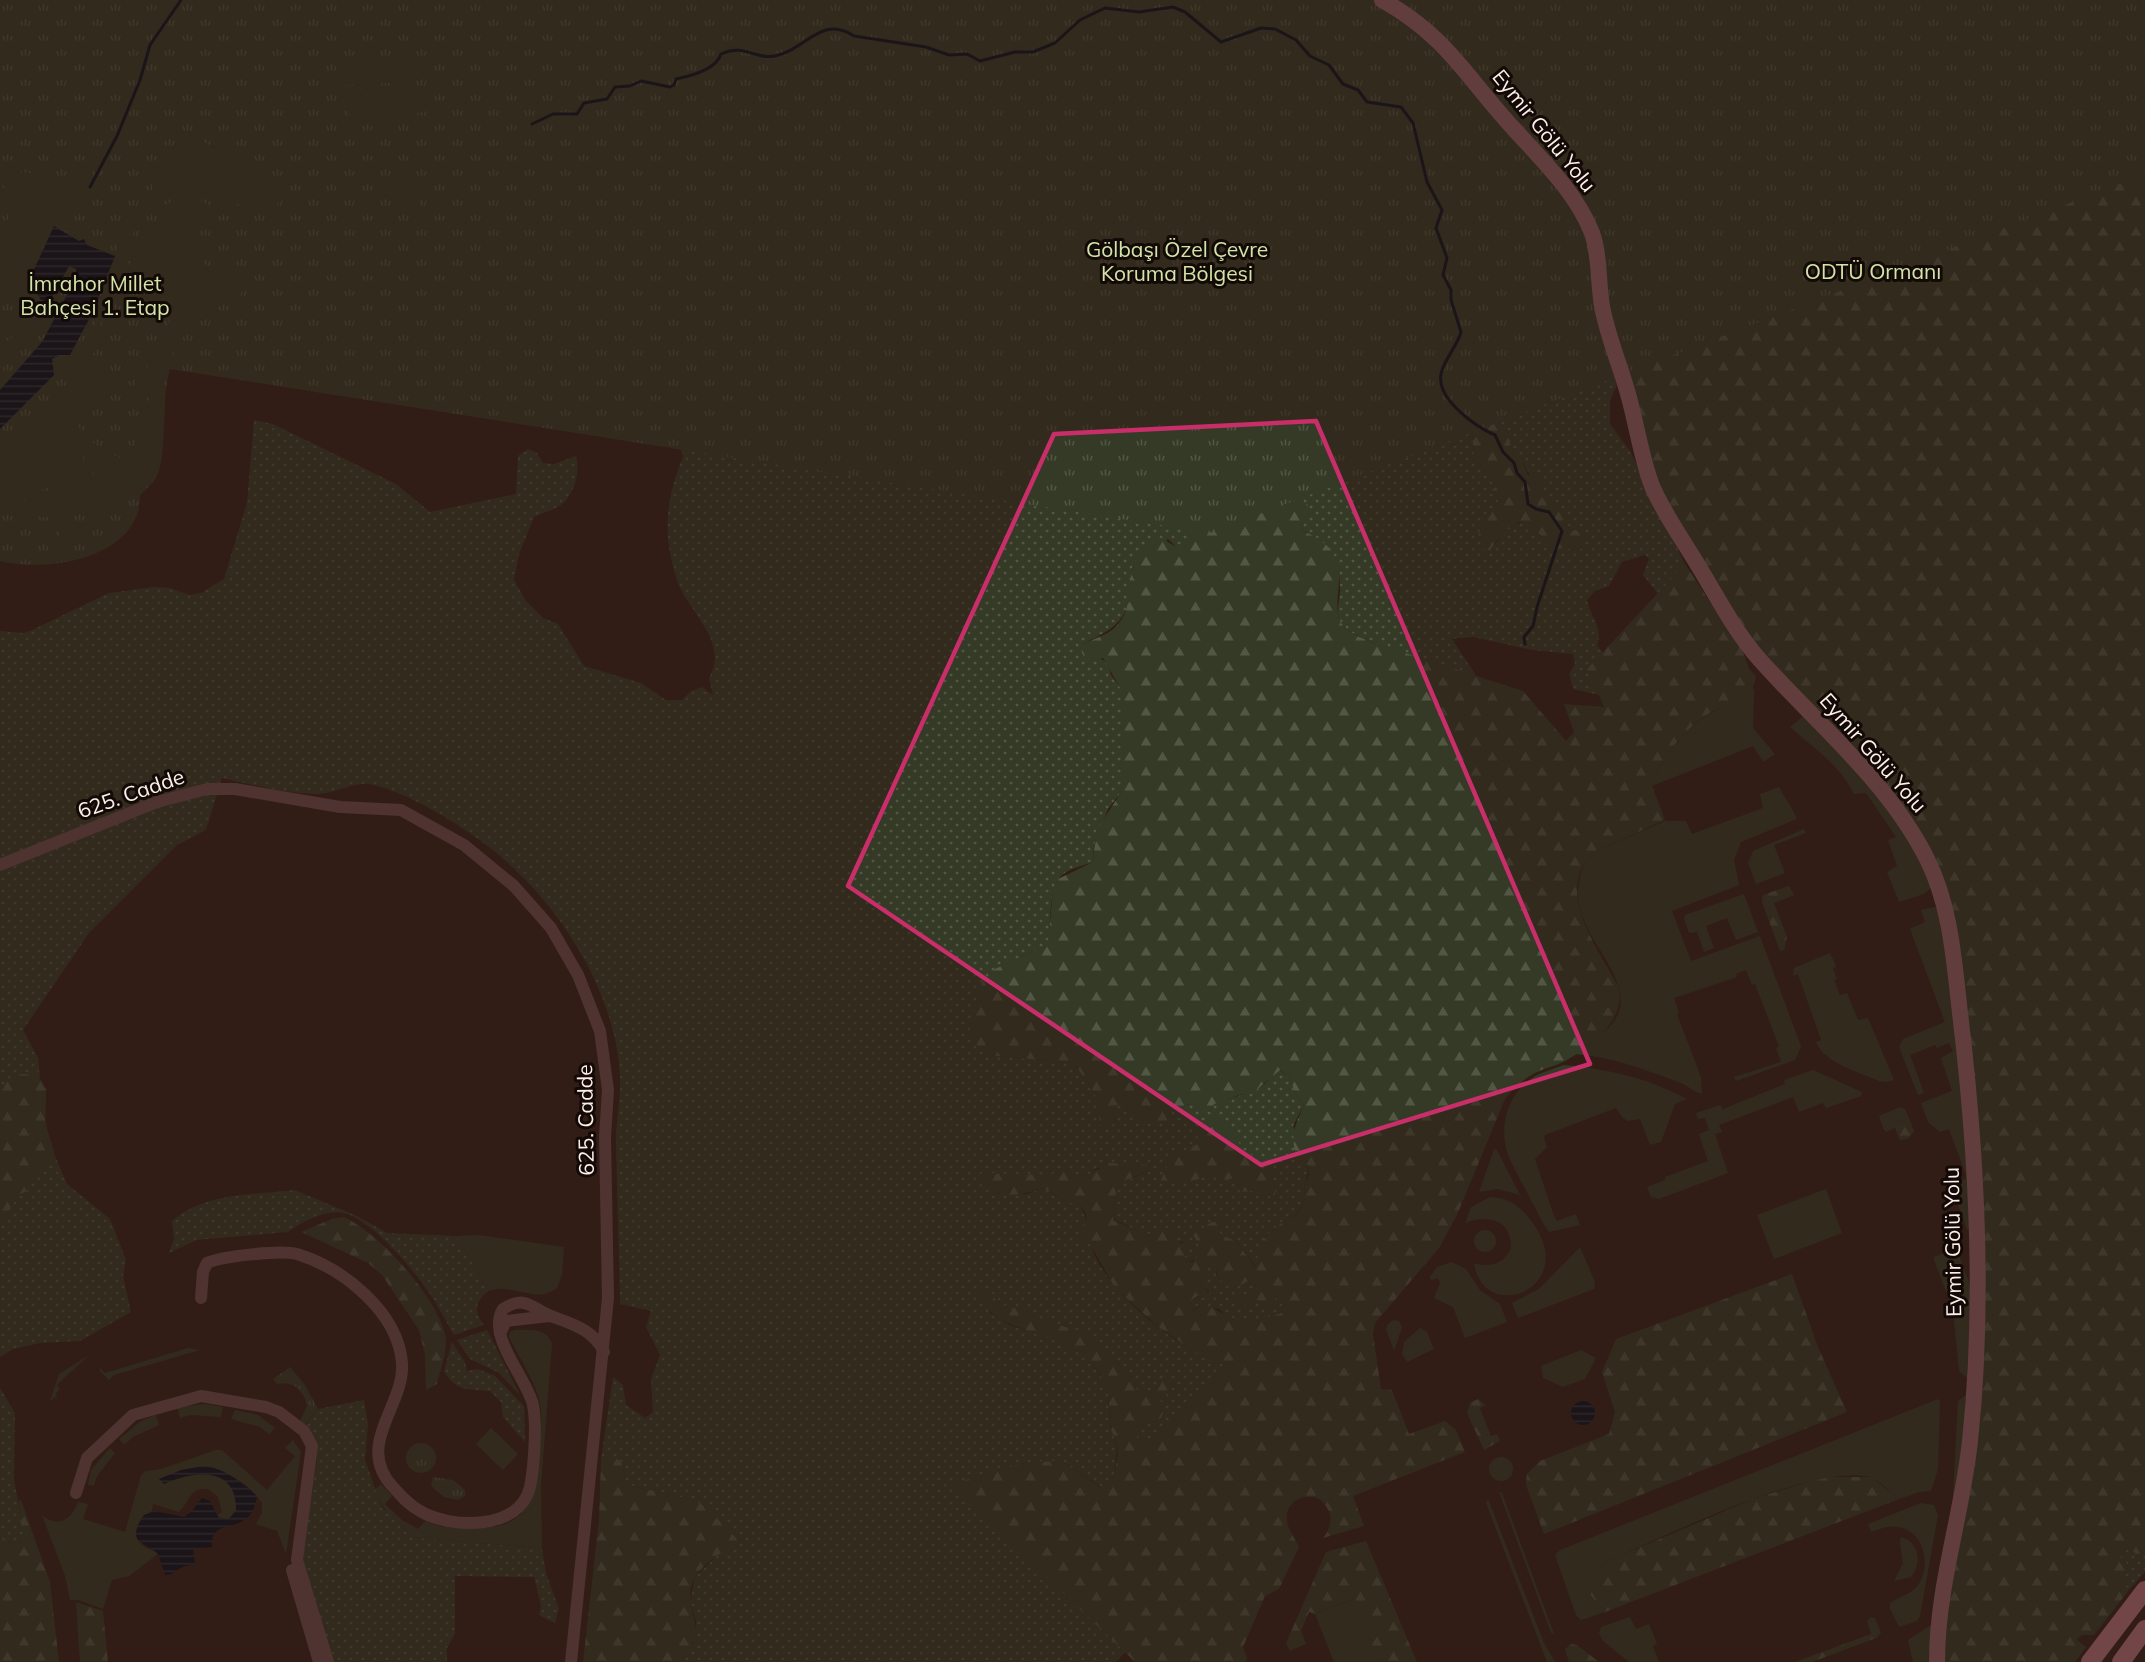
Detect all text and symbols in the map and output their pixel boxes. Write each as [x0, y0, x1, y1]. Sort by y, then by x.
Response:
street label: Eymir Gölü Yolu [1487, 64, 1602, 197]
park label: Gölbaşı Özel Çevre Koruma Bölgesi [1086, 236, 1268, 286]
park label: ODTÜ Ormanı [1805, 258, 1941, 284]
park label: İmrahor Millet Bahçesi 1. Etap [20, 270, 170, 320]
street label: Eymir Gölü Yolu [1815, 687, 1933, 817]
street label: 625. Cadde [74, 763, 188, 823]
street label: 625. Cadde [571, 1064, 599, 1176]
street label: Eymir Gölü Yolu [1938, 1167, 1966, 1317]

